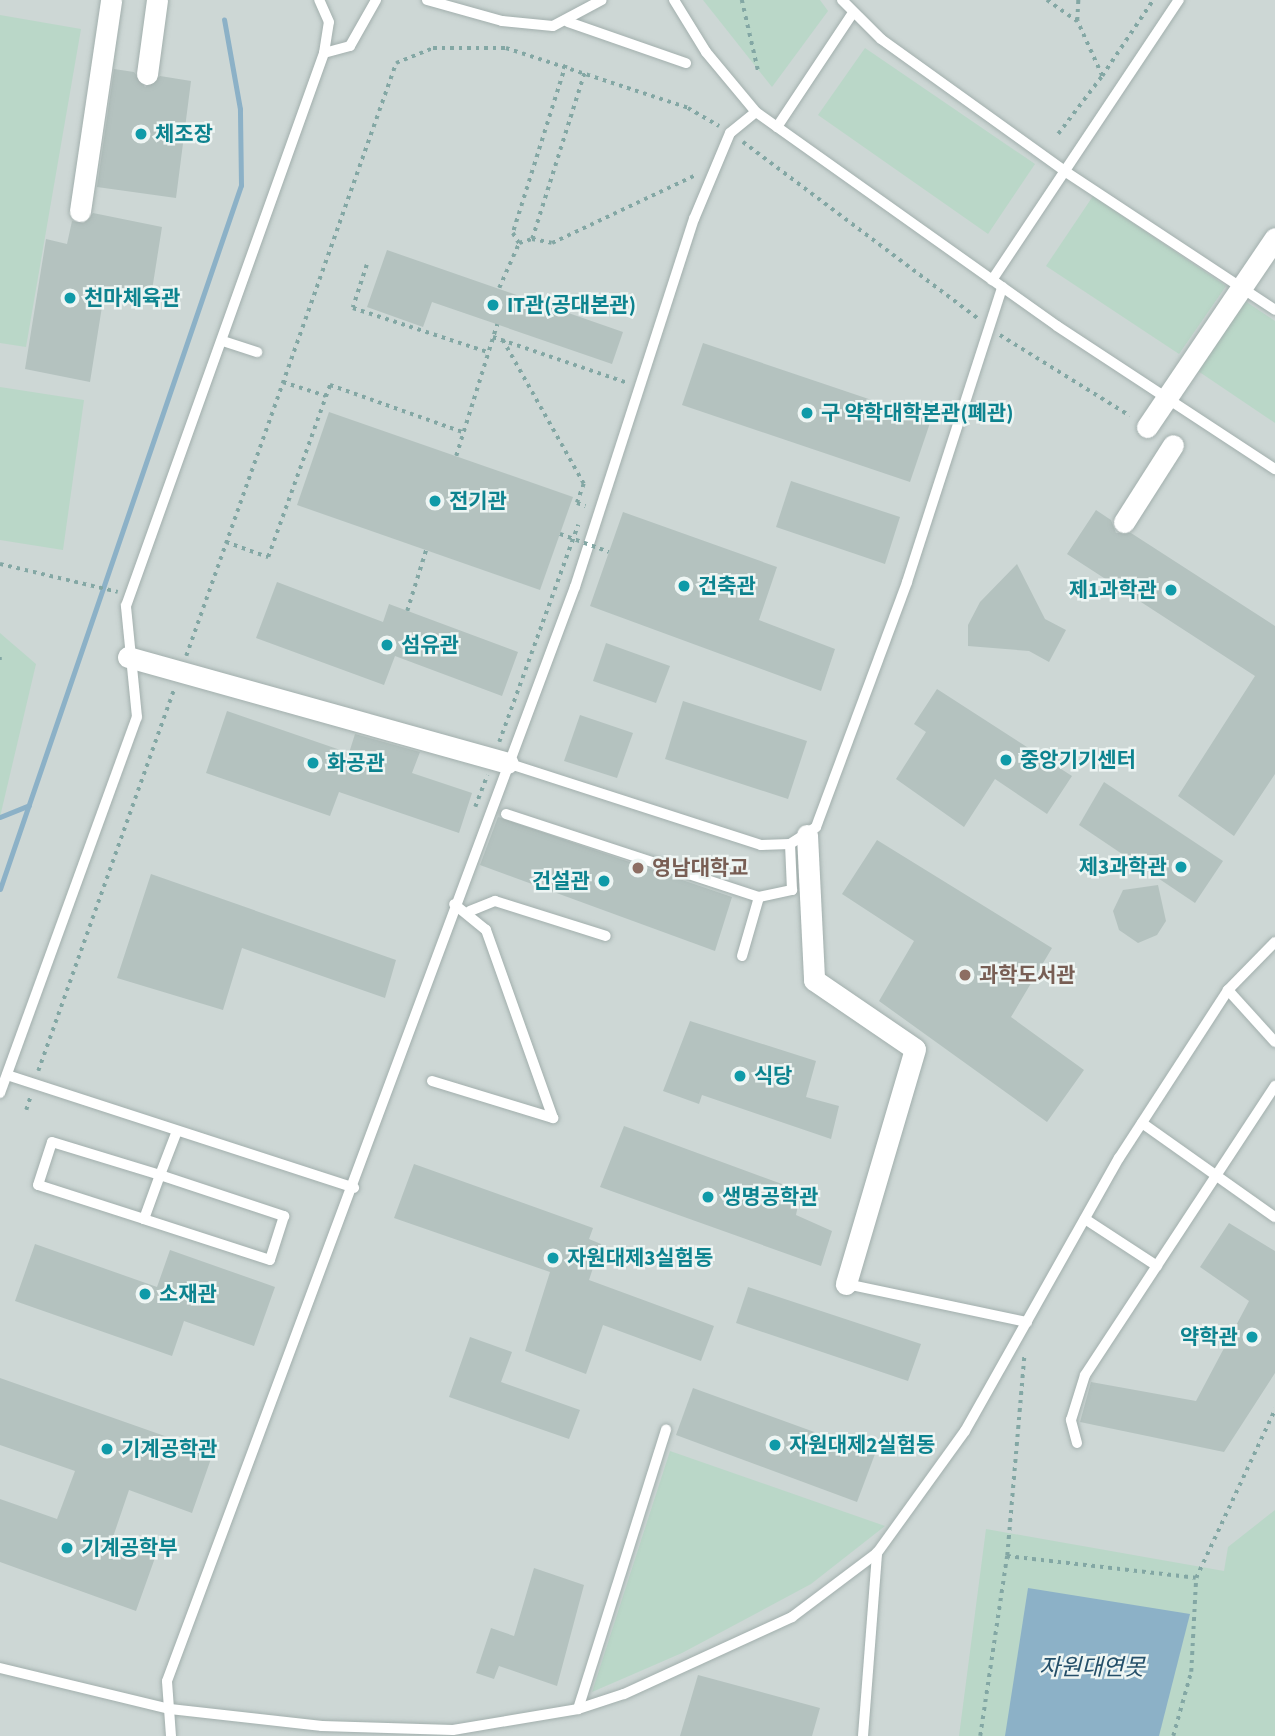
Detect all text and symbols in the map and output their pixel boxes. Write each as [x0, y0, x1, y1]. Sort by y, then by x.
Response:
place label: 체조장 [155, 121, 213, 147]
marker: 체조장 [133, 126, 149, 142]
place label: 천마체육관 [84, 285, 181, 311]
marker: 천마체육관 [62, 290, 78, 306]
place label: IT관(공대본관) [507, 292, 636, 318]
marker: IT관(공대본관) [485, 297, 501, 313]
place label: 구 약학대학본관(폐관) [821, 400, 1014, 426]
marker: 구 약학대학본관(폐관) [799, 405, 815, 421]
place label: 전기관 [449, 488, 507, 514]
marker: 전기관 [427, 493, 443, 509]
place label: 건축관 [698, 573, 756, 599]
place label: 제1과학관 [1069, 577, 1157, 603]
marker: 건축관 [676, 578, 692, 594]
marker: 제1과학관 [1163, 582, 1179, 598]
place label: 섬유관 [401, 632, 459, 658]
marker: 섬유관 [379, 637, 395, 653]
place label: 중앙기기센터 [1020, 747, 1136, 773]
place label: 화공관 [327, 750, 385, 776]
marker: 중앙기기센터 [998, 752, 1014, 768]
marker: 화공관 [305, 755, 321, 771]
place label: 제3과학관 [1079, 854, 1167, 880]
place label: 영남대학교 [652, 855, 749, 881]
marker: 제3과학관 [1173, 859, 1189, 875]
marker: 영남대학교 [630, 860, 646, 876]
place label: 건설관 [532, 868, 590, 894]
marker: 건설관 [596, 873, 612, 889]
place label: 과학도서관 [979, 962, 1076, 988]
marker: 과학도서관 [957, 967, 973, 983]
place label: 식당 [754, 1063, 793, 1089]
marker: 식당 [732, 1068, 748, 1084]
place label: 생명공학관 [722, 1184, 819, 1210]
marker: 생명공학관 [700, 1189, 716, 1205]
place label: 자원대제3실험동 [567, 1245, 713, 1271]
marker: 자원대제3실험동 [545, 1250, 561, 1266]
place label: 소재관 [159, 1281, 217, 1307]
marker: 소재관 [137, 1286, 153, 1302]
place label: 약학관 [1180, 1324, 1238, 1350]
marker: 약학관 [1244, 1329, 1260, 1345]
place label: 자원대제2실험동 [789, 1432, 935, 1458]
place label: 기계공학관 [121, 1436, 218, 1462]
marker: 자원대제2실험동 [767, 1437, 783, 1453]
marker: 기계공학관 [99, 1441, 115, 1457]
place label: 기계공학부 [81, 1535, 178, 1561]
marker: 기계공학부 [59, 1540, 75, 1556]
water label: 자원대연못 [1039, 1654, 1145, 1682]

